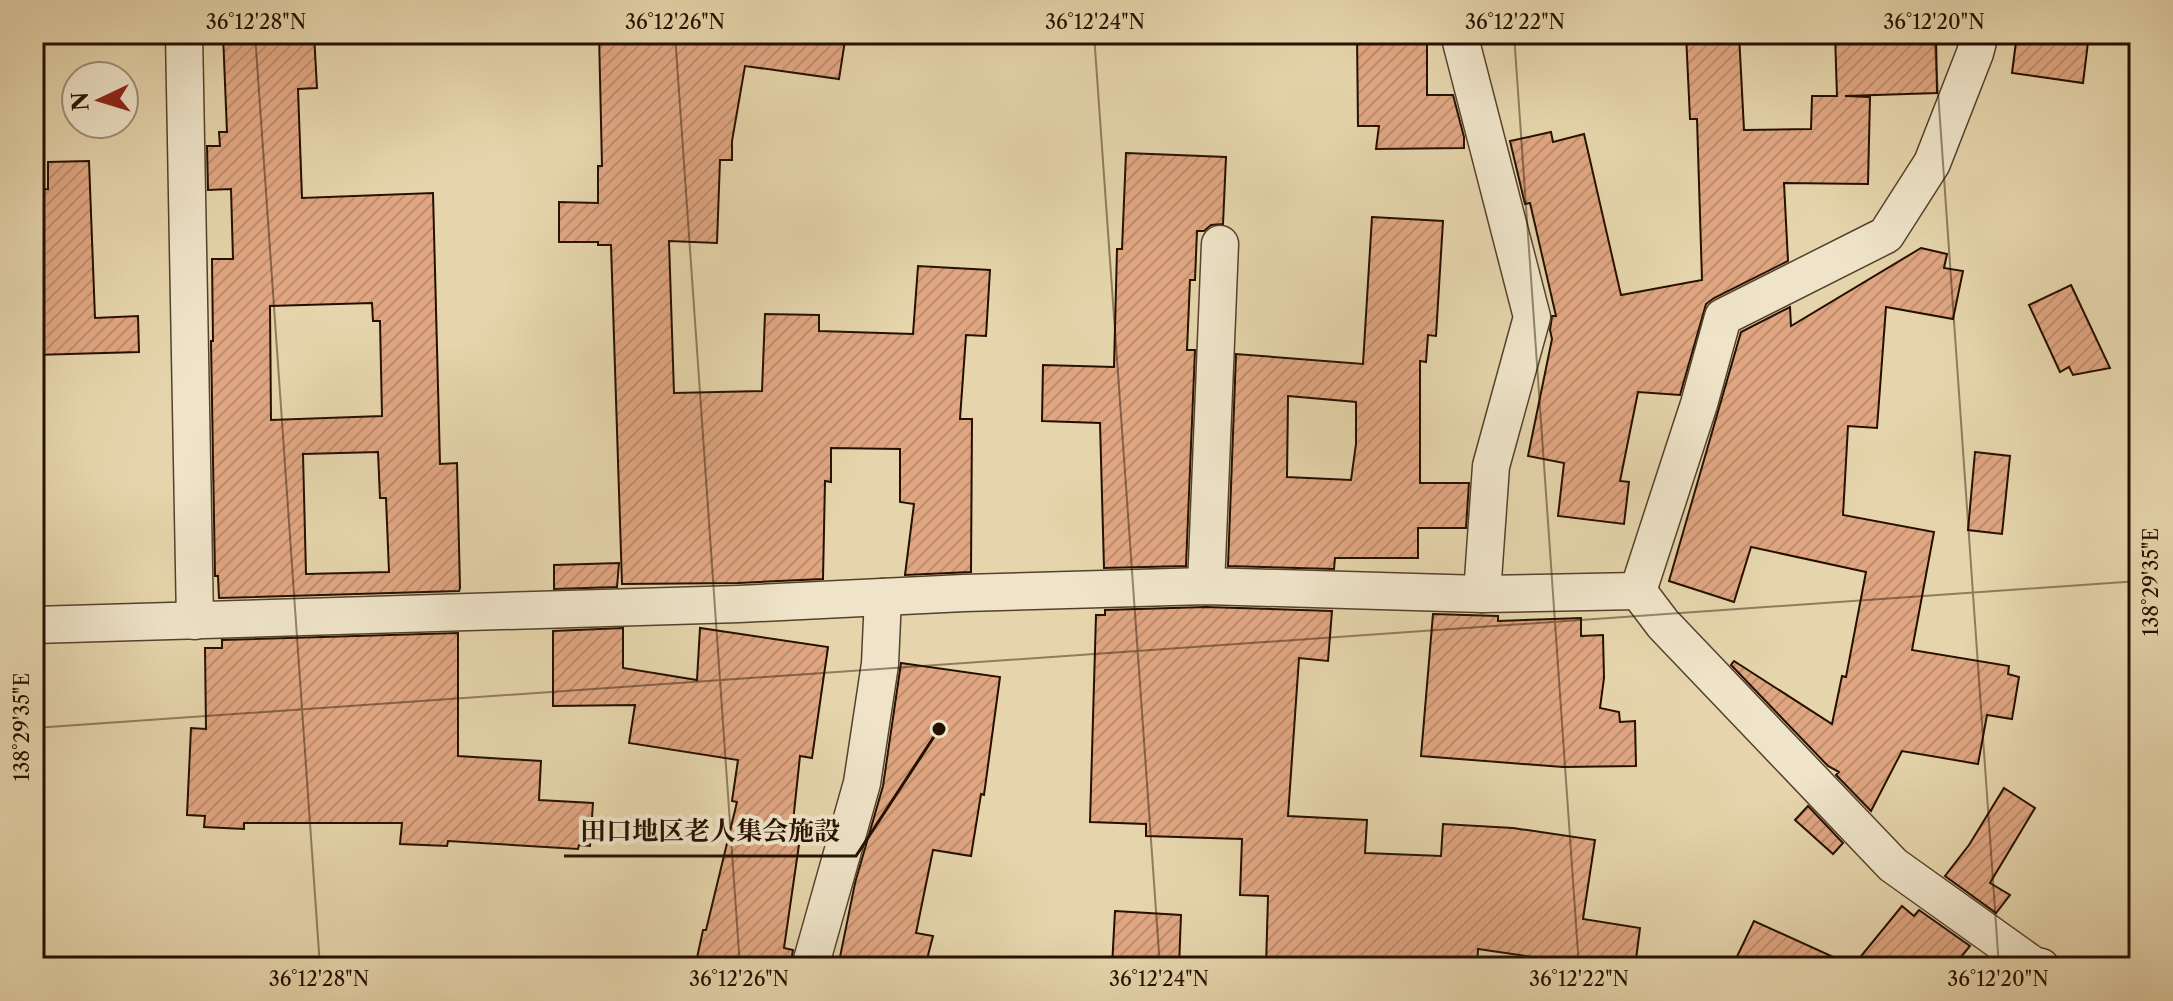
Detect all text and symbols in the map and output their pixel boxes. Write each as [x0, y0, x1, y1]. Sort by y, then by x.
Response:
text: 36°12'28"N [206, 10, 306, 34]
text: 36°12'26"N [625, 10, 725, 34]
text: 36°12'24"N [1045, 10, 1145, 34]
text: 36°12'22"N [1465, 10, 1565, 34]
text: 36°12'20"N [1883, 10, 1985, 34]
north arrow [60, 60, 140, 140]
text: N [66, 91, 95, 112]
text: 138°29'35"E [2139, 528, 2163, 636]
text: 138°29'35"E [10, 673, 34, 781]
callout: 田口地区老人集会施設 [564, 806, 856, 856]
text: 田口地区老人集会施設 [580, 815, 840, 847]
text: 36°12'28"N [269, 967, 369, 991]
text: 36°12'26"N [689, 967, 789, 991]
text: 36°12'24"N [1109, 967, 1209, 991]
text: 36°12'22"N [1529, 967, 1629, 991]
text: 36°12'20"N [1947, 967, 2049, 991]

